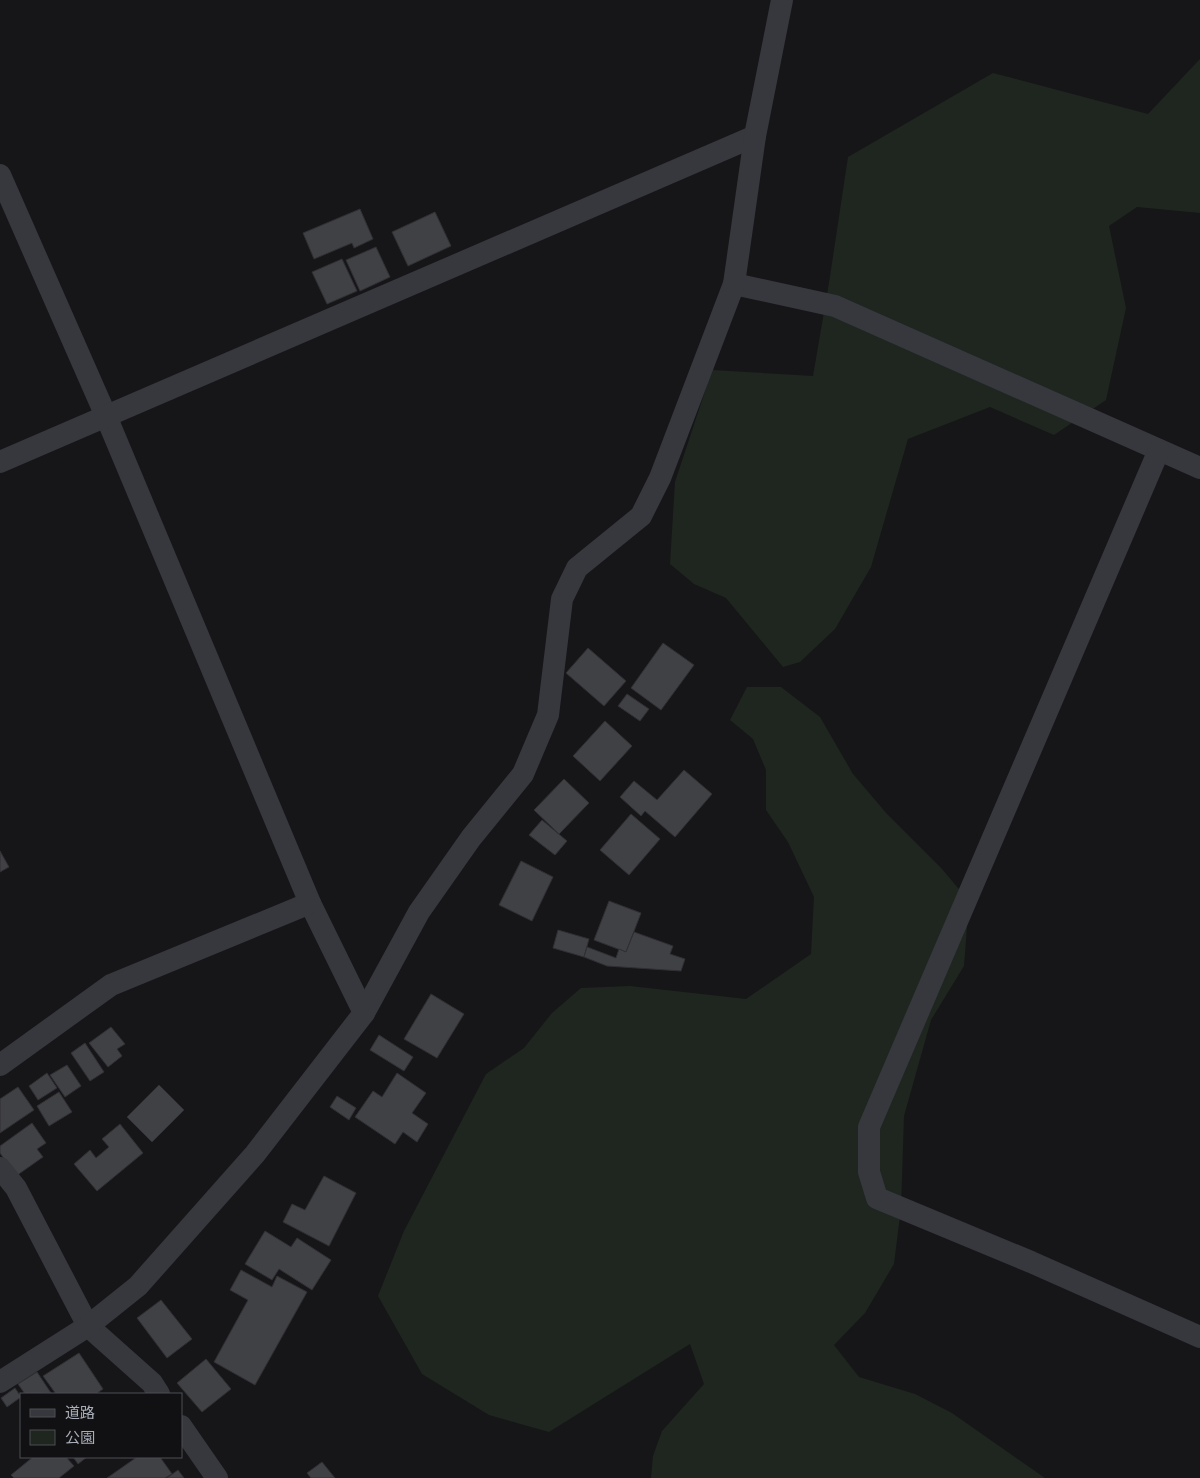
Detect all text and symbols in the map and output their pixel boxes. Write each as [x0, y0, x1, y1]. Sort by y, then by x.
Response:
legend [20, 1393, 182, 1458]
text: 道路 [65, 1403, 95, 1421]
text: 公園 [65, 1428, 95, 1446]

